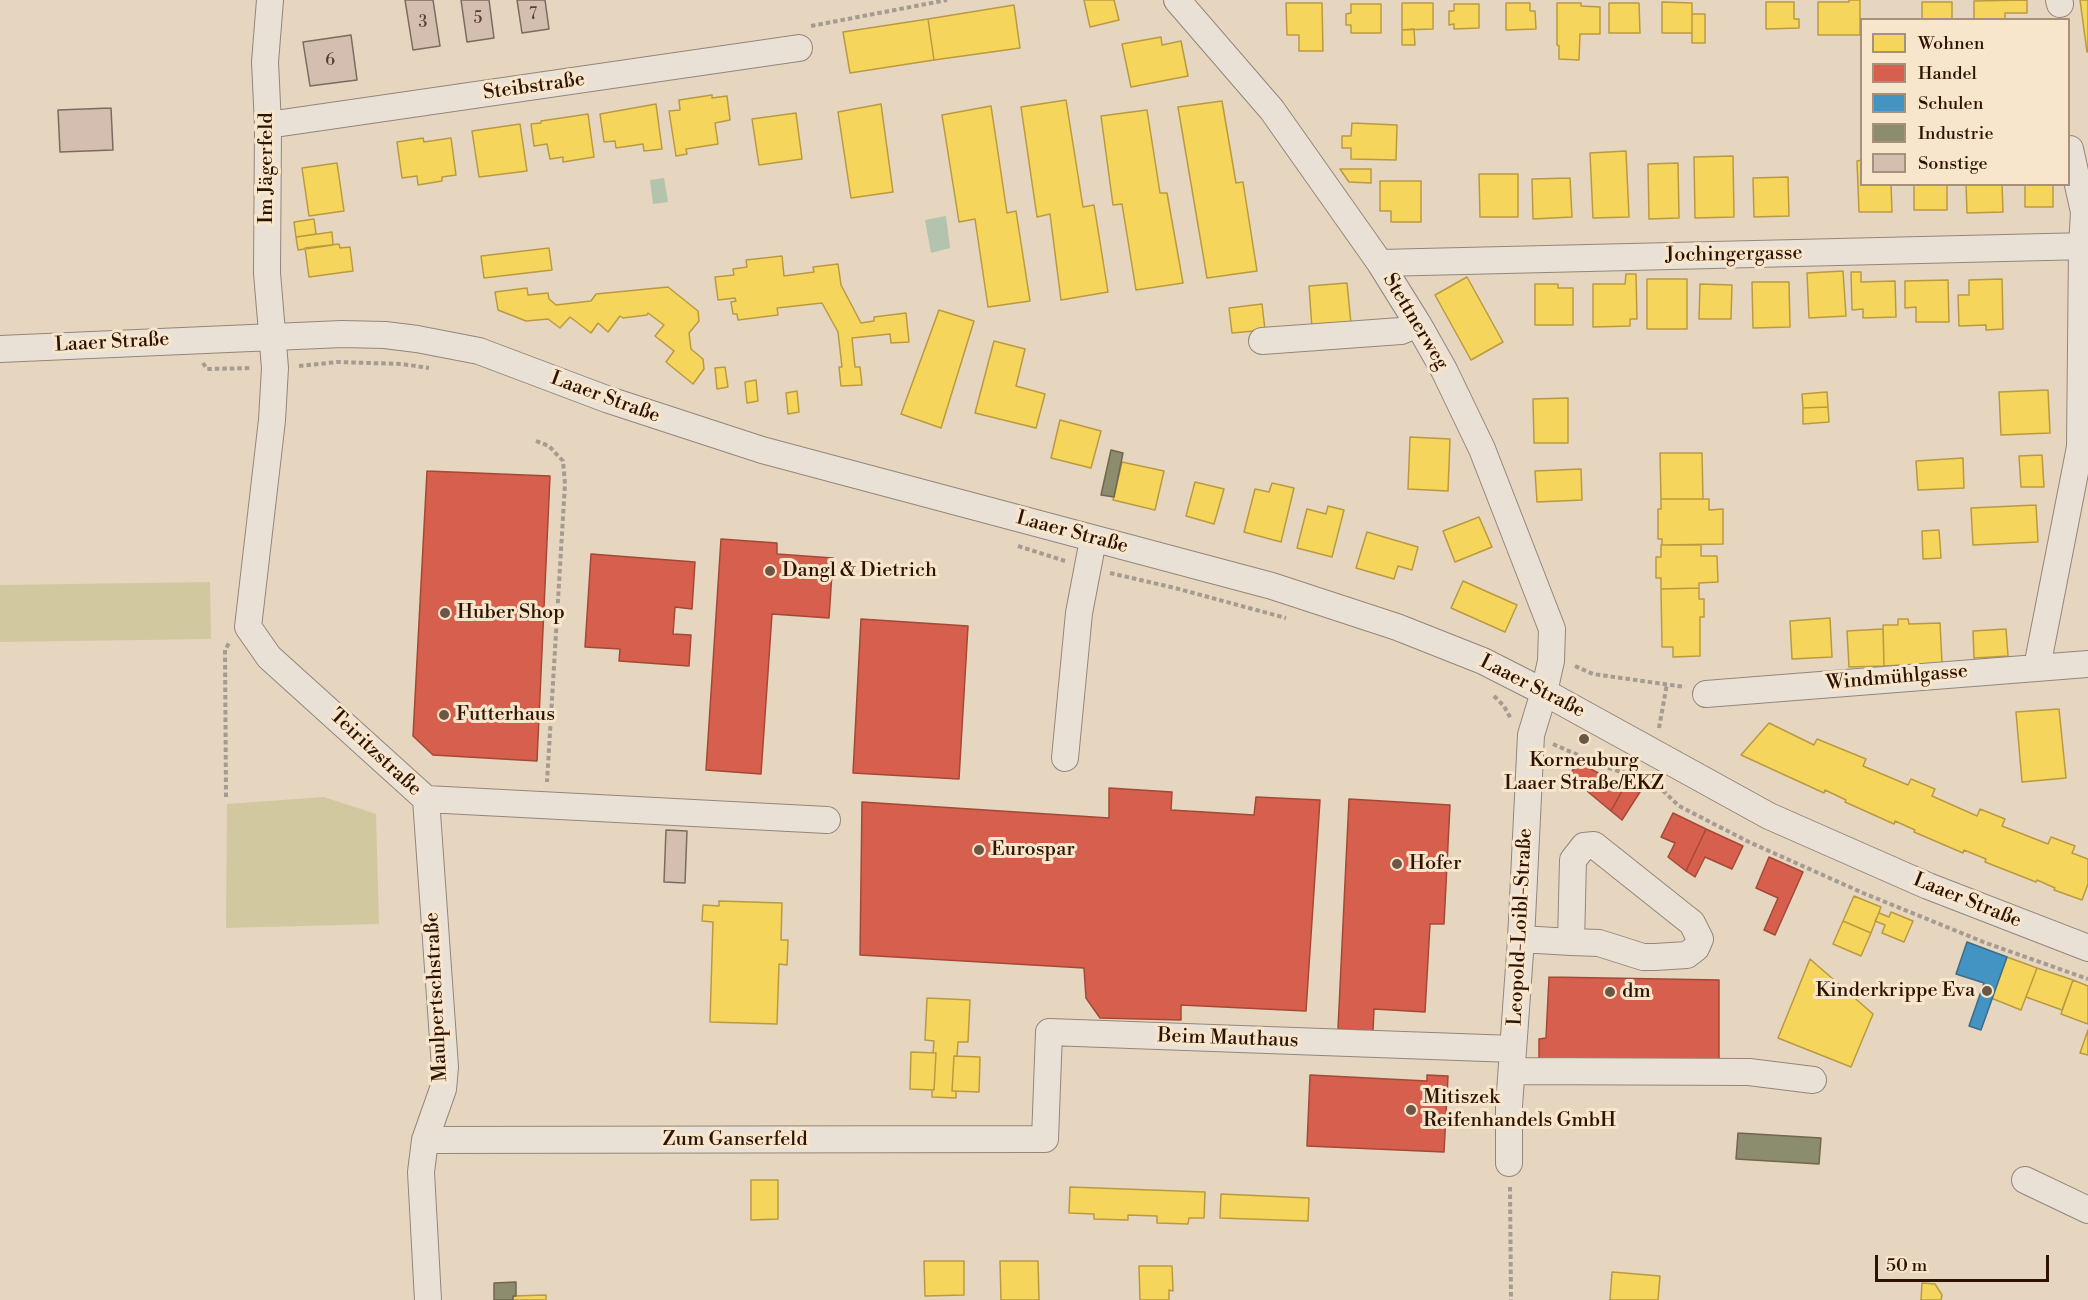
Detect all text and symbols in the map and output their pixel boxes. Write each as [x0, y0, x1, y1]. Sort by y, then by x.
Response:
house number: 7 [529, 5, 537, 25]
house number: 5 [474, 9, 482, 29]
house number: 3 [419, 13, 427, 33]
legend [1860, 18, 2070, 186]
text: Wohnen [1918, 32, 1985, 55]
house number: 6 [325, 51, 335, 71]
text: Handel [1918, 62, 1977, 85]
street label: Steibstraße [482, 68, 586, 106]
text: Schulen [1918, 92, 1983, 115]
street label: Im Jägerfeld [255, 112, 279, 224]
text: Industrie [1918, 122, 1994, 145]
text: Sonstige [1918, 152, 1988, 175]
street label: Jochingergasse [1665, 242, 1803, 268]
street label: Stettnerweg [1377, 269, 1453, 375]
street label: Laaer Straße [54, 328, 170, 358]
street label: Laaer Straße [547, 367, 663, 429]
street label: Laaer Straße [1013, 507, 1131, 559]
place label: Dangl & Dietrich [782, 559, 937, 583]
marker: Dangl & Dietrich [763, 564, 777, 578]
place label: Huber Shop [457, 601, 565, 625]
marker: Huber Shop [438, 606, 452, 620]
street label: Laaer Straße [1475, 650, 1589, 724]
street label: Windmühlgasse [1825, 660, 1969, 696]
place label: Futterhaus [456, 703, 555, 727]
street label: Teiritzstraße [324, 704, 426, 802]
marker: Futterhaus [437, 708, 451, 722]
marker: Korneuburg Laaer Straße/EKZ [1577, 732, 1591, 746]
place label: Korneuburg Laaer Straße/EKZ [1504, 749, 1664, 796]
street label: Leopold-Loibl-Straße [1504, 828, 1538, 1026]
place label: Eurospar [991, 838, 1075, 862]
marker: Eurospar [972, 843, 986, 857]
place label: Hofer [1409, 852, 1462, 876]
marker: Hofer [1390, 857, 1404, 871]
street label: Laaer Straße [1909, 868, 2025, 934]
street label: Maulpertschstraße [421, 912, 453, 1082]
place label: Kinderkrippe Eva [1815, 979, 1975, 1003]
place label: dm [1622, 980, 1651, 1004]
marker: Kinderkrippe Eva [1980, 984, 1994, 998]
marker: dm [1603, 985, 1617, 999]
street label: Beim Mauthaus [1157, 1025, 1299, 1053]
place label: Mitiszek Reifenhandels GmbH [1423, 1086, 1616, 1133]
marker: Mitiszek Reifenhandels GmbH [1404, 1103, 1418, 1117]
street label: Zum Ganserfeld [662, 1128, 808, 1152]
scale bar [1878, 1243, 2052, 1281]
text: 50 m [1886, 1254, 1927, 1277]

